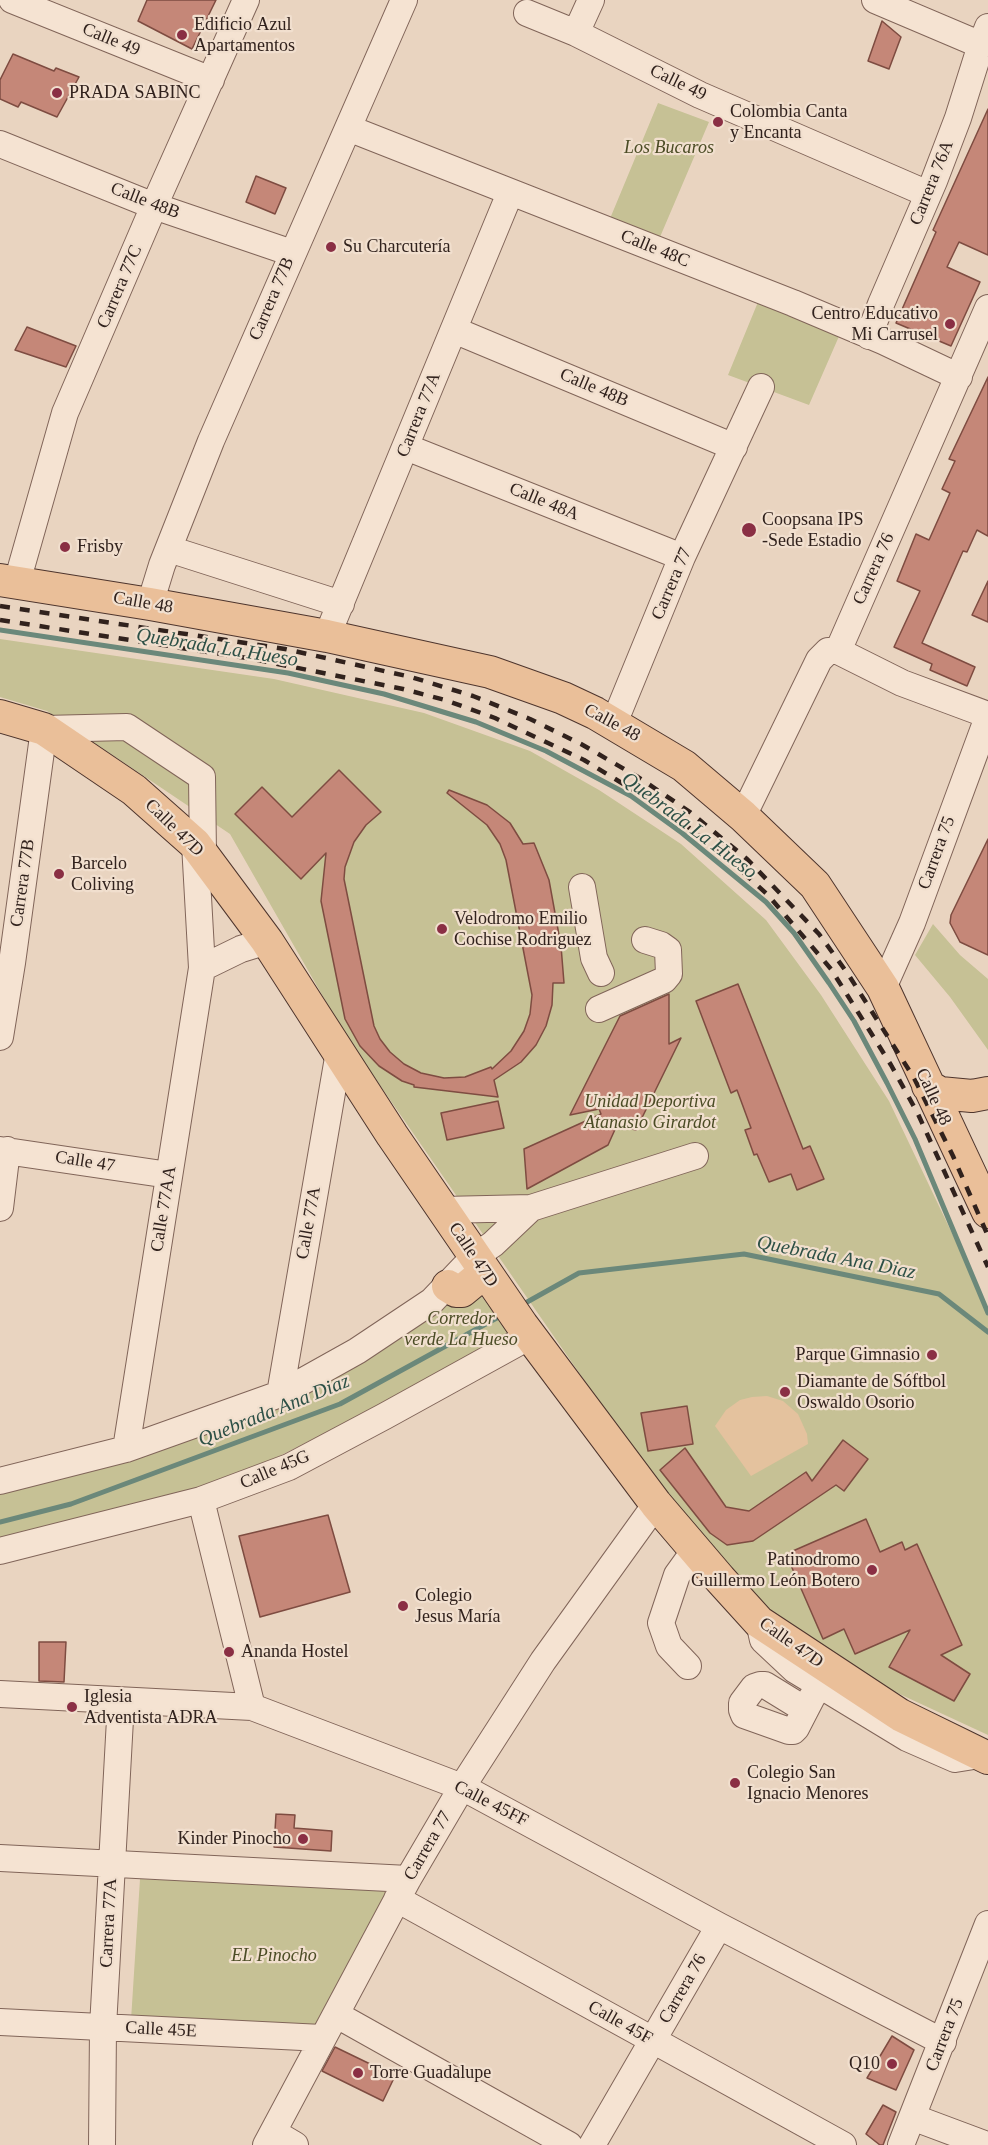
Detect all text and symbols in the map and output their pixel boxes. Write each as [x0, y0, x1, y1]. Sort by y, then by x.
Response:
place label: Edificio Azul Apartamentos [194, 14, 295, 57]
street label: Calle 49 [79, 19, 143, 61]
marker: Edificio Azul Apartamentos [175, 28, 189, 42]
street label: Calle 49 [646, 60, 710, 106]
place label: PRADA SABINC [69, 82, 201, 104]
marker: PRADA SABINC [50, 86, 64, 100]
place label: Colombia Canta y Encanta [730, 101, 847, 144]
marker: Colombia Canta y Encanta [711, 115, 725, 129]
park label: Los Bucaros [624, 137, 714, 159]
street label: Carrera 76A [905, 137, 959, 229]
street label: Calle 48B [107, 178, 183, 224]
street label: Calle 48C [617, 225, 693, 273]
place label: Su Charcutería [343, 236, 450, 258]
marker: Su Charcutería [324, 240, 338, 254]
street label: Carrera 77C [93, 242, 147, 332]
street label: Carrera 77B [245, 254, 299, 344]
place label: Centro Educativo Mi Carrusel [812, 303, 938, 346]
marker: Centro Educativo Mi Carrusel [943, 317, 957, 331]
street label: Calle 48B [556, 364, 632, 412]
street label: Carrera 77A [392, 369, 446, 461]
street label: Calle 48A [506, 478, 582, 526]
place label: Coopsana IPS -Sede Estadio [762, 509, 864, 552]
marker: Coopsana IPS -Sede Estadio [740, 521, 758, 539]
street label: Carrera 76 [849, 530, 899, 608]
place label: Frisby [77, 536, 123, 558]
marker: Frisby [58, 540, 72, 554]
street label: Carrera 77 [647, 545, 697, 623]
street label: Calle 48 [111, 587, 175, 619]
water label: Quebrada La Hueso [134, 623, 300, 673]
street label: Calle 48 [580, 699, 644, 747]
water label: Quebrada La Hueso [617, 767, 761, 885]
street label: Calle 47D [140, 795, 208, 861]
street label: Carrera 75 [914, 813, 960, 893]
street label: Carrera 77B [6, 838, 40, 928]
place label: Barcelo Coliving [71, 853, 134, 896]
marker: Barcelo Coliving [52, 867, 66, 881]
place label: Velodromo Emilio Cochise Rodriguez [454, 908, 591, 950]
marker: Velodromo Emilio Cochise Rodriguez [435, 922, 449, 936]
street label: Calle 48 [910, 1065, 956, 1129]
park label: Unidad Deportiva Atanasio Girardot [584, 1091, 716, 1134]
street label: Calle 47 [53, 1147, 117, 1177]
street label: Calle 77AA [147, 1165, 181, 1253]
street label: Calle 77A [292, 1185, 326, 1261]
street label: Calle 47D [444, 1218, 502, 1292]
water label: Quebrada Ana Diaz [755, 1231, 917, 1285]
park label: Corredor verde La Hueso [404, 1308, 518, 1350]
place label: Parque Gimnasio [796, 1344, 920, 1366]
marker: Parque Gimnasio [925, 1348, 939, 1362]
water label: Quebrada Ana Diaz [195, 1370, 353, 1452]
place label: Diamante de Sóftbol Oswaldo Osorio [797, 1371, 946, 1414]
marker: Diamante de Sóftbol Oswaldo Osorio [778, 1385, 792, 1399]
street label: Calle 45G [237, 1446, 313, 1494]
place label: Patinodromo Guillermo León Botero [691, 1549, 860, 1592]
marker: Patinodromo Guillermo León Botero [865, 1563, 879, 1577]
place label: Colegio Jesus María [415, 1585, 500, 1628]
marker: Colegio Jesus María [396, 1599, 410, 1613]
street label: Calle 47D [755, 1613, 827, 1673]
place label: Ananda Hostel [241, 1641, 348, 1663]
marker: Ananda Hostel [222, 1645, 236, 1659]
place label: Iglesia Adventista ADRA [84, 1686, 217, 1728]
marker: Iglesia Adventista ADRA [65, 1700, 79, 1714]
place label: Colegio San Ignacio Menores [747, 1762, 868, 1804]
street label: Calle 45FF [450, 1776, 532, 1832]
marker: Colegio San Ignacio Menores [728, 1776, 742, 1790]
street label: Carrera 77 [400, 1807, 456, 1885]
place label: Kinder Pinocho [178, 1828, 291, 1850]
marker: Kinder Pinocho [296, 1832, 310, 1846]
street label: Carrera 77A [96, 1878, 122, 1968]
park label: EL Pinocho [231, 1945, 317, 1967]
street label: Carrera 76 [655, 1950, 711, 2028]
street label: Carrera 75 [921, 1995, 969, 2075]
street label: Calle 45F [584, 1996, 656, 2050]
street label: Calle 45E [125, 2017, 197, 2043]
place label: Q10 [849, 2053, 880, 2075]
marker: Q10 [885, 2057, 899, 2071]
place label: Torre Guadalupe [370, 2062, 491, 2084]
marker: Torre Guadalupe [351, 2066, 365, 2080]

